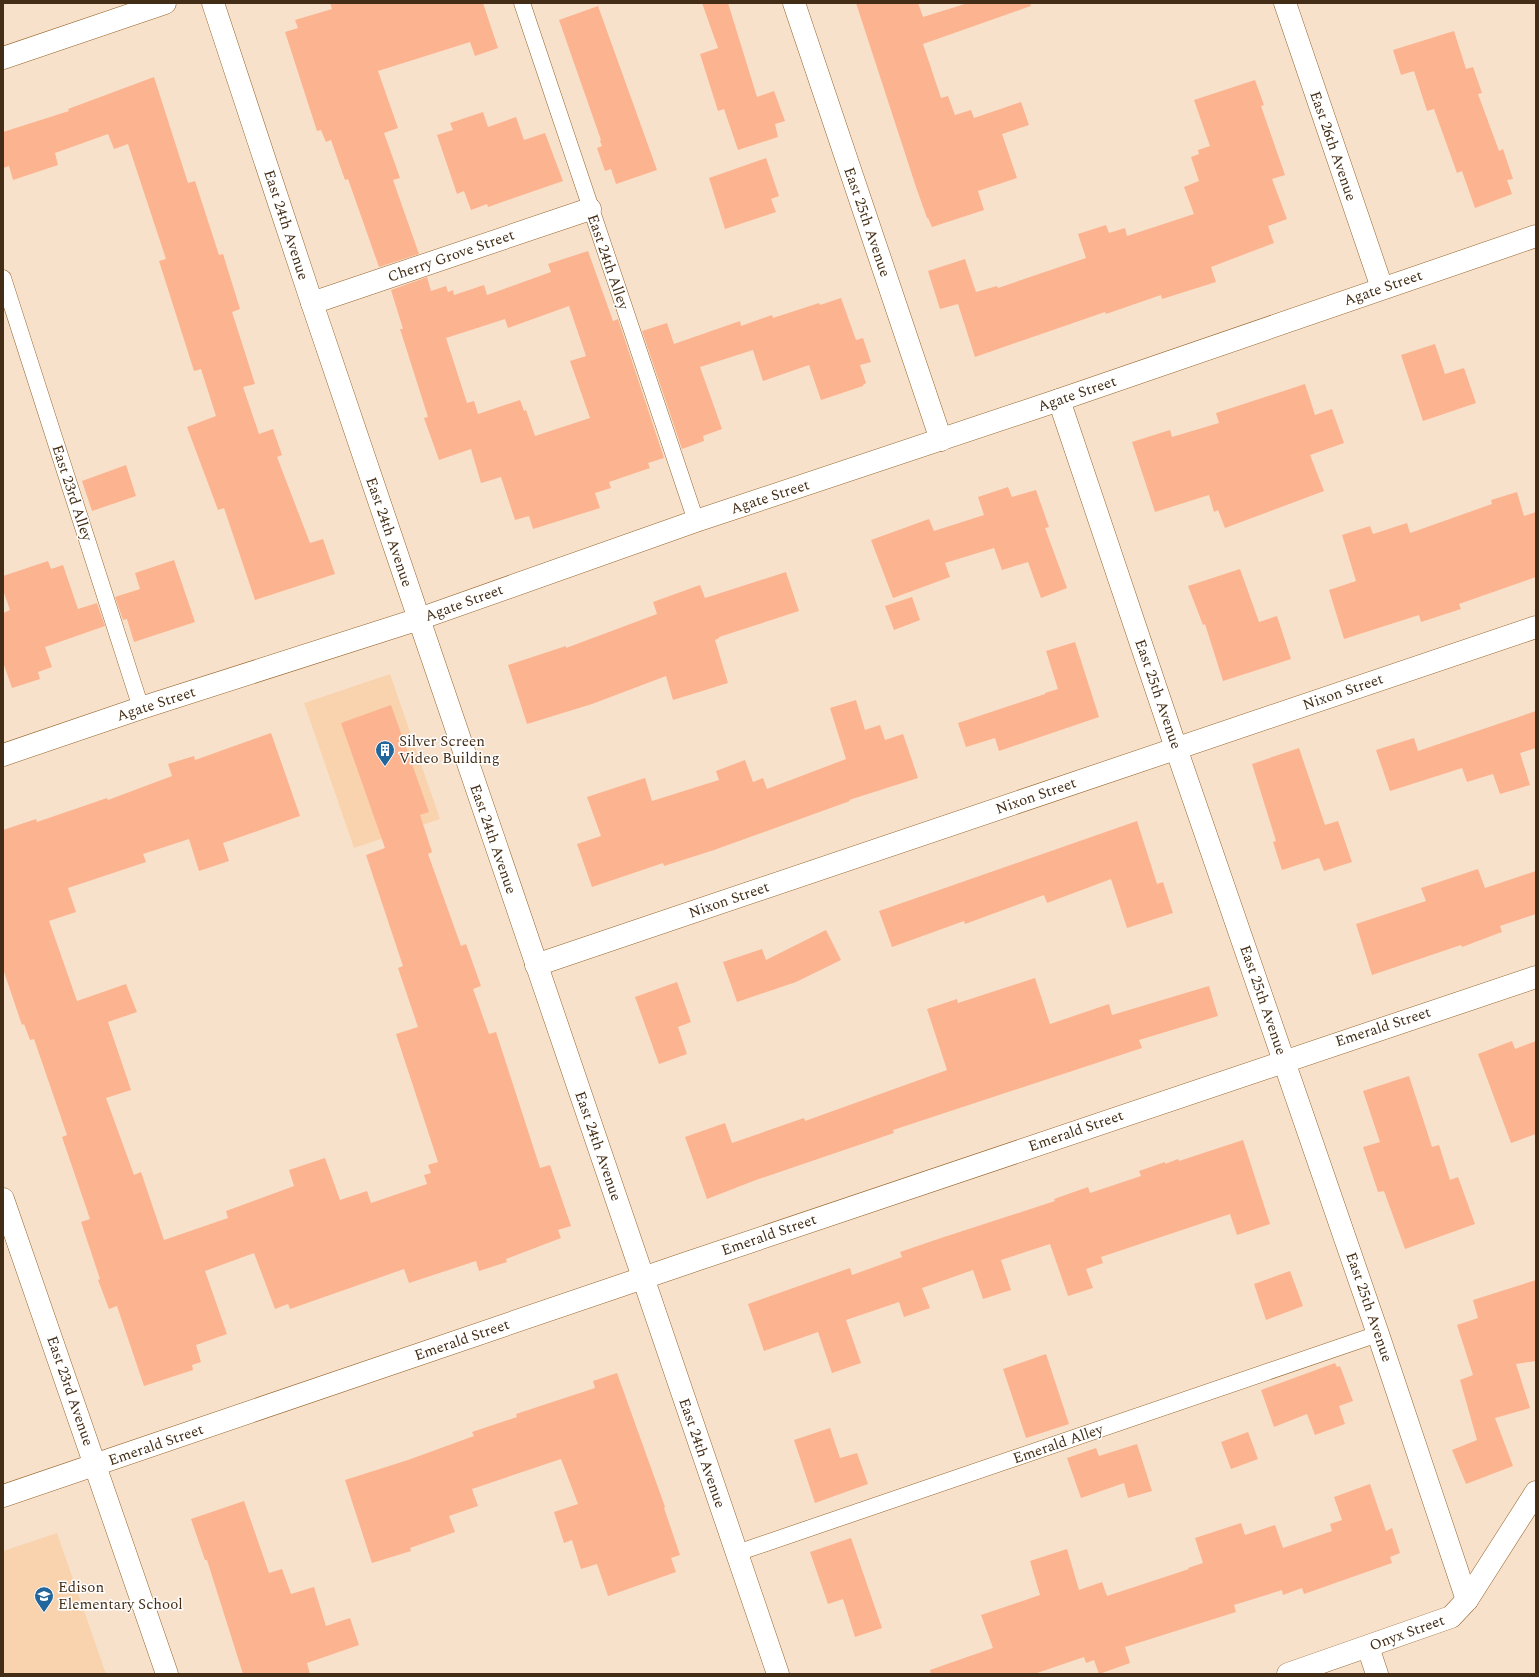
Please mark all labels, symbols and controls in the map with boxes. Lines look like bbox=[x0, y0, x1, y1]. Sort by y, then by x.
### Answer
street label: East 26th Avenue bbox=[1303, 88, 1363, 204]
street label: East 25th Avenue bbox=[837, 164, 897, 280]
street label: East 24th Avenue bbox=[257, 167, 315, 283]
street label: East 24th Alley bbox=[581, 211, 635, 314]
street label: Cherry Grove Street bbox=[384, 223, 518, 289]
street label: Agate Street bbox=[1340, 264, 1426, 312]
street label: Agate Street bbox=[1034, 370, 1120, 418]
street label: East 23rd Alley bbox=[46, 442, 99, 545]
street label: Agate Street bbox=[727, 473, 813, 521]
street label: East 24th Avenue bbox=[359, 474, 419, 590]
street label: Agate Street bbox=[422, 578, 506, 628]
street label: East 25th Avenue bbox=[1128, 636, 1188, 752]
street label: Nixon Street bbox=[1300, 667, 1386, 717]
street label: Agate Street bbox=[113, 680, 199, 728]
place label: Silver Screen Video Building bbox=[399, 730, 500, 770]
building icon: Silver Screen Video Building bbox=[374, 739, 396, 767]
street label: Nixon Street bbox=[993, 771, 1079, 821]
street label: East 24th Avenue bbox=[463, 781, 523, 897]
street label: Nixon Street bbox=[686, 875, 772, 925]
street label: East 25th Avenue bbox=[1233, 942, 1293, 1058]
street label: Emerald Street bbox=[1332, 1001, 1434, 1053]
street label: East 24th Avenue bbox=[568, 1088, 628, 1204]
street label: Emerald Street bbox=[1025, 1104, 1127, 1158]
street label: Emerald Street bbox=[718, 1208, 820, 1262]
street label: East 25th Avenue bbox=[1339, 1249, 1399, 1365]
street label: Emerald Street bbox=[411, 1313, 513, 1367]
street label: East 23rd Avenue bbox=[40, 1333, 100, 1449]
street label: East 24th Avenue bbox=[672, 1395, 732, 1511]
street label: Emerald Street bbox=[105, 1418, 207, 1472]
street label: Emerald Alley bbox=[1010, 1418, 1107, 1470]
place label: Edison Elementary School bbox=[58, 1576, 183, 1616]
school or university icon: Edison Elementary School bbox=[33, 1585, 55, 1613]
street label: Onyx Street bbox=[1366, 1609, 1448, 1657]

